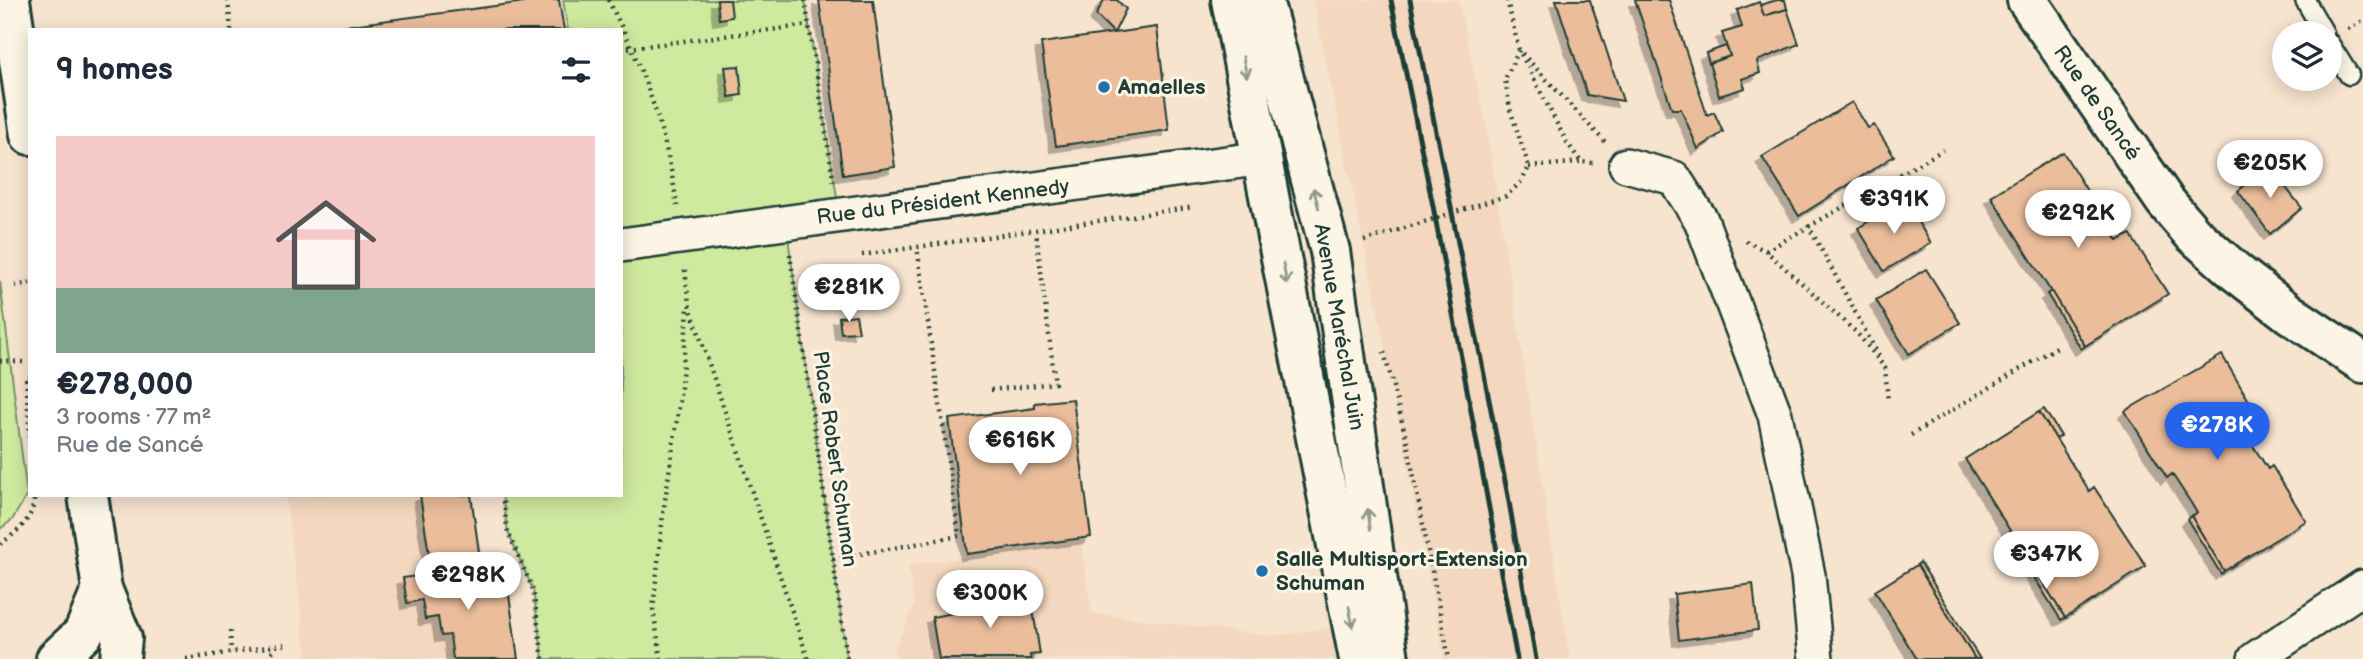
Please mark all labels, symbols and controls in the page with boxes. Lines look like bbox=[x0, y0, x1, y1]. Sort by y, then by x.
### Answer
map controls bbox=[2272, 21, 2342, 91]
button: layers bbox=[2272, 21, 2342, 91]
street label: Rue de Sancé bbox=[2048, 41, 2146, 166]
icon: filters bbox=[557, 51, 595, 89]
text: 9 homes bbox=[56, 52, 173, 88]
one-way arrow bbox=[1238, 55, 1252, 78]
place label: Amaelles bbox=[1117, 75, 1205, 100]
marker: Amaelles bbox=[1096, 79, 1112, 95]
pin: €205K bbox=[2221, 140, 2319, 200]
text: €205K bbox=[2233, 149, 2307, 177]
street label: Rue du Président Kennedy bbox=[815, 174, 1071, 230]
pin: €391K bbox=[1845, 176, 1943, 236]
icon: home bbox=[263, 182, 389, 308]
text: €391K bbox=[1859, 185, 1929, 213]
one-way arrow bbox=[1308, 187, 1321, 209]
pin: €292K bbox=[2029, 190, 2127, 250]
text: €292K bbox=[2041, 199, 2115, 227]
street label: Avenue Maréchal Juin bbox=[1309, 222, 1369, 432]
one-way arrow bbox=[1279, 262, 1293, 285]
pin: €281K bbox=[800, 264, 898, 324]
text: €281K bbox=[814, 273, 884, 301]
street label: Place Robert Schuman bbox=[807, 349, 863, 569]
text: €278,000 bbox=[56, 367, 193, 403]
pin: €278K bbox=[2168, 402, 2266, 462]
text: 3 rooms · 77 m² bbox=[56, 403, 212, 431]
text: €278K bbox=[2181, 411, 2253, 439]
pin: €616K bbox=[971, 418, 1069, 477]
text: €616K bbox=[985, 426, 1055, 454]
text: Rue de Sancé bbox=[56, 431, 204, 459]
one-way arrow bbox=[1363, 508, 1376, 531]
pin: €347K bbox=[1997, 532, 2095, 591]
text: €347K bbox=[2010, 540, 2082, 568]
place label: Salle Multisport-Extension Schuman bbox=[1276, 547, 1528, 596]
pin: €298K bbox=[419, 552, 517, 612]
text: €298K bbox=[431, 561, 505, 589]
marker: Salle Multisport-Extension Schuman bbox=[1254, 563, 1270, 579]
pin: €300K bbox=[941, 570, 1039, 630]
text: €300K bbox=[952, 579, 1028, 607]
one-way arrow bbox=[1345, 606, 1358, 628]

